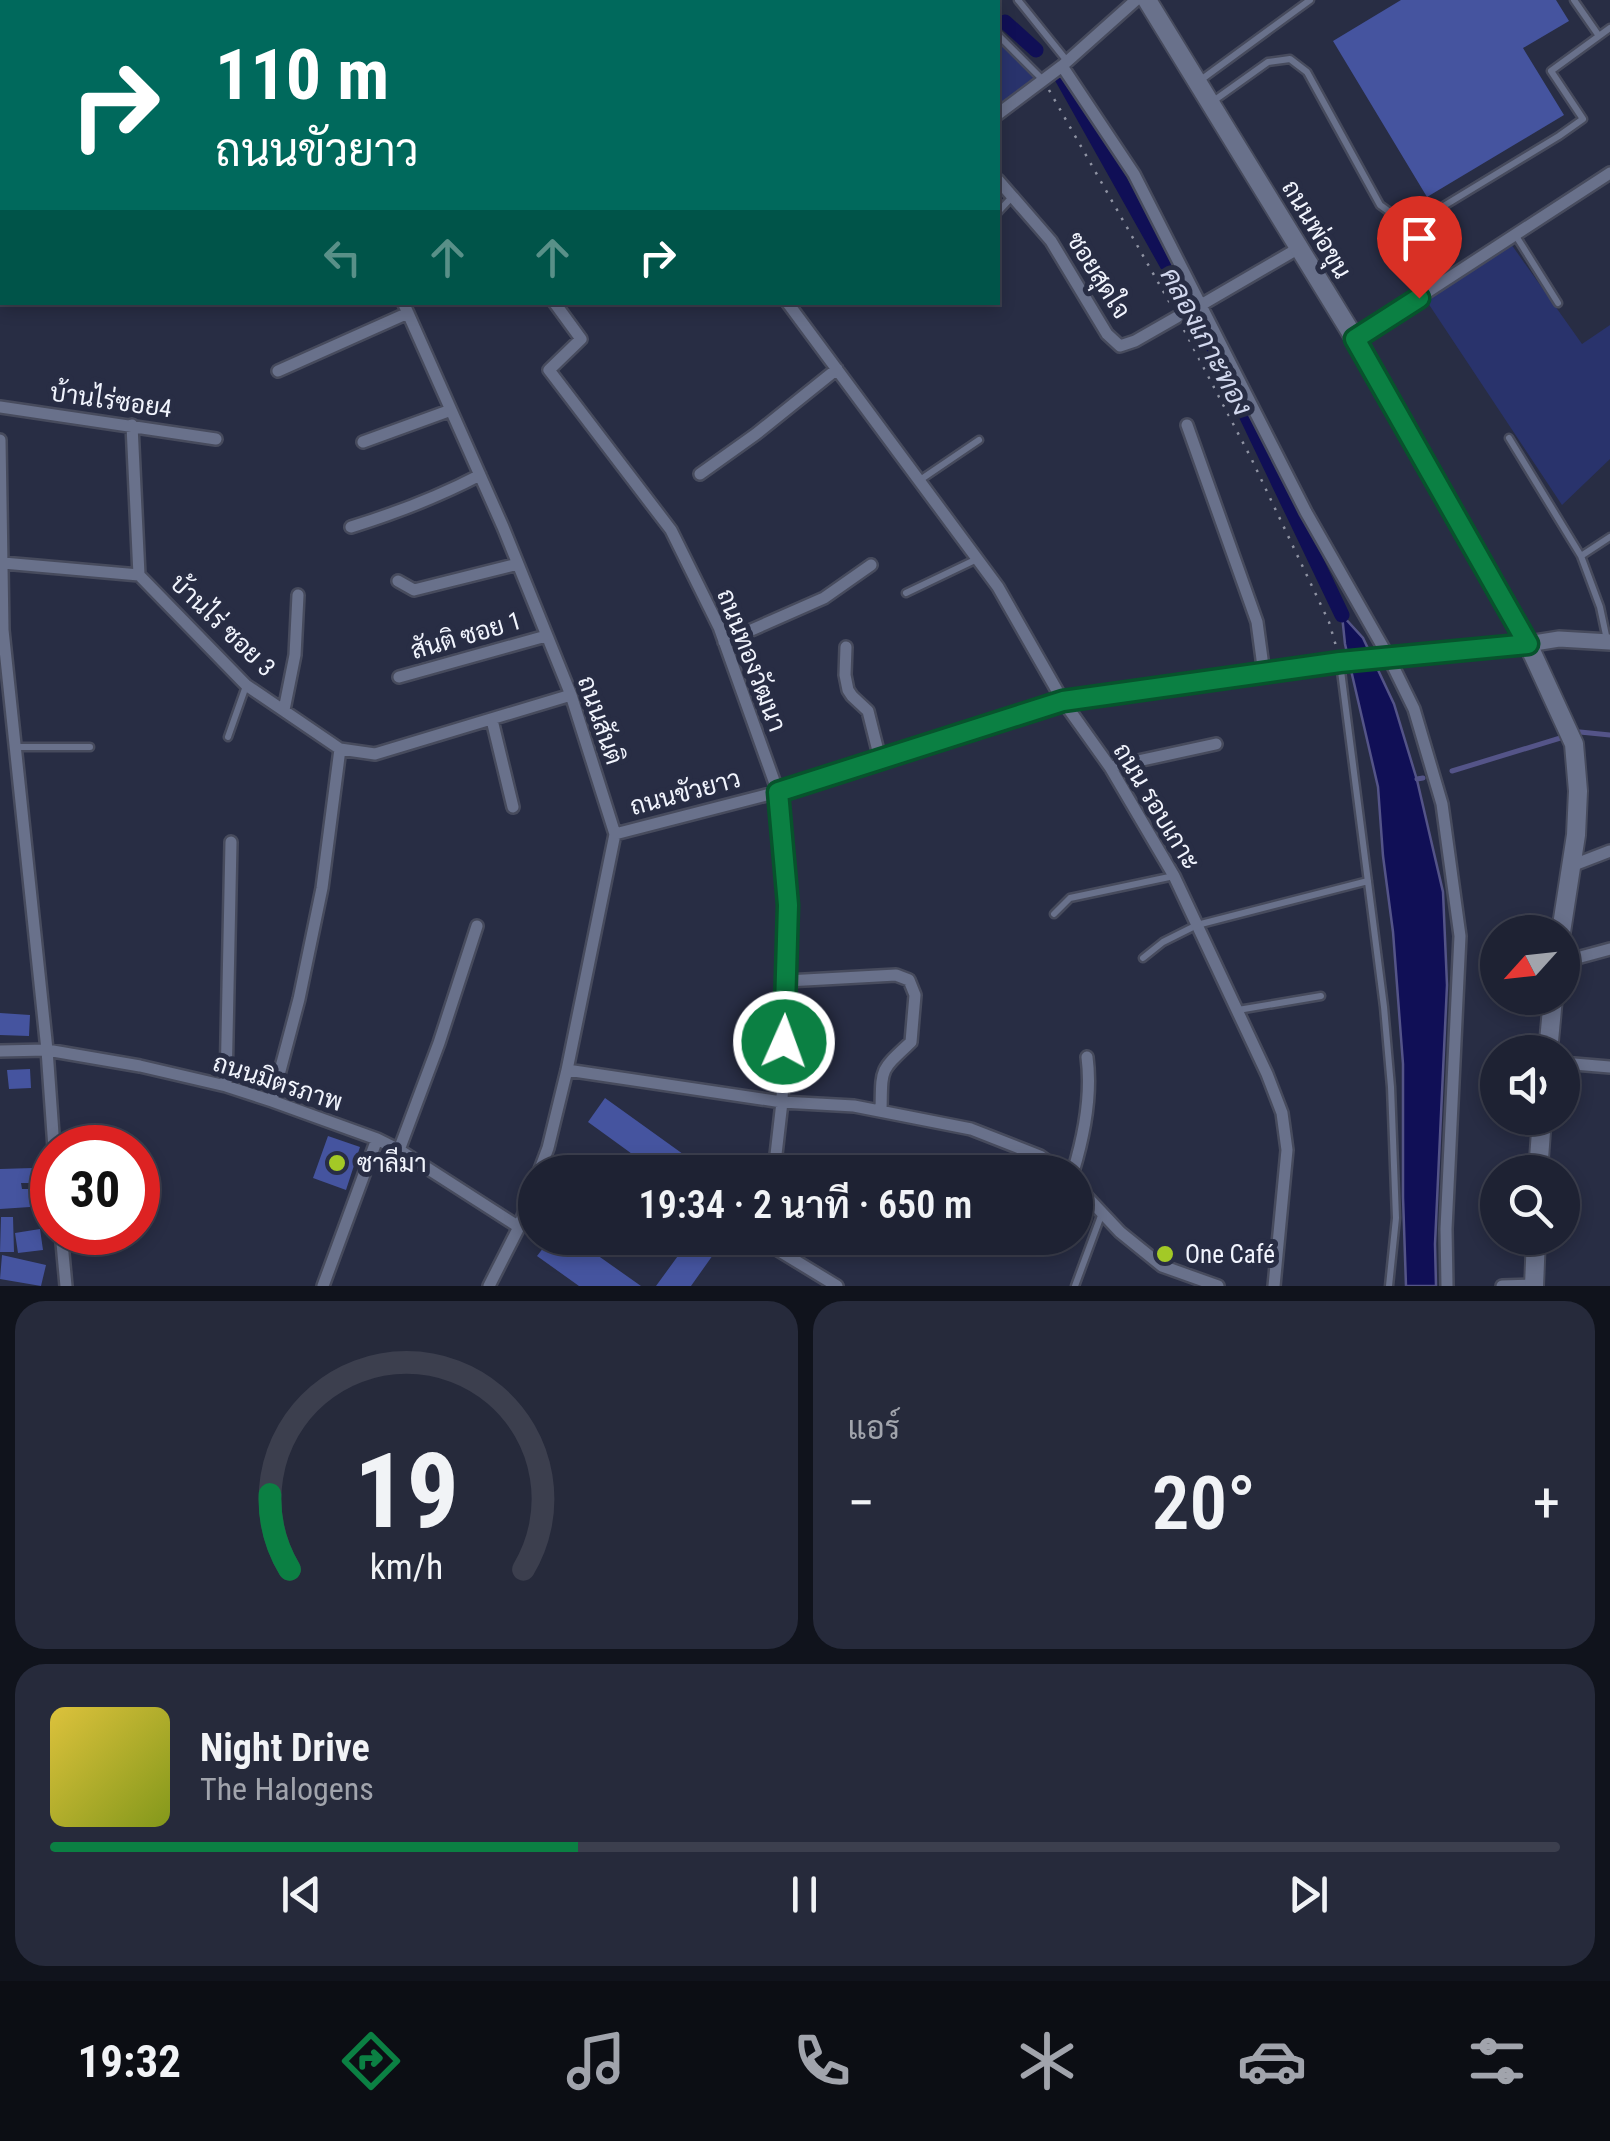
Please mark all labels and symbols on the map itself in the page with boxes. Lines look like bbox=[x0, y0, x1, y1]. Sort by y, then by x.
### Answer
street label: ถนนพ่อขุน bbox=[1273, 174, 1358, 285]
pin bbox=[1377, 196, 1462, 299]
street label: ซอยสุดใจ bbox=[1058, 225, 1138, 326]
water label: คลองเกาะทอง bbox=[1154, 261, 1259, 421]
street label: บ้านไร่ซอย4 bbox=[48, 376, 174, 423]
street label: บ้านไร่ ซอย 3 bbox=[164, 567, 282, 682]
street label: ถนนทองวัฒนา bbox=[711, 584, 794, 736]
street label: สันติ ซอย 1 bbox=[407, 604, 525, 665]
street label: ถนนสันติ bbox=[572, 671, 631, 768]
street label: ถนน รอบเกาะ bbox=[1107, 738, 1206, 875]
street label: ถนนขัวยาว bbox=[626, 762, 744, 821]
north arrow bbox=[1480, 915, 1580, 1015]
position arrow bbox=[732, 990, 836, 1094]
street label: ถนนมิตรภาพ bbox=[209, 1047, 347, 1117]
speed limit sign: 30 bbox=[30, 1125, 160, 1255]
place label: ซาลีมา bbox=[357, 1147, 427, 1178]
marker: ซาลีมา bbox=[326, 1152, 348, 1174]
place label: One Café bbox=[1185, 1240, 1275, 1269]
marker: One Café bbox=[1154, 1243, 1176, 1265]

